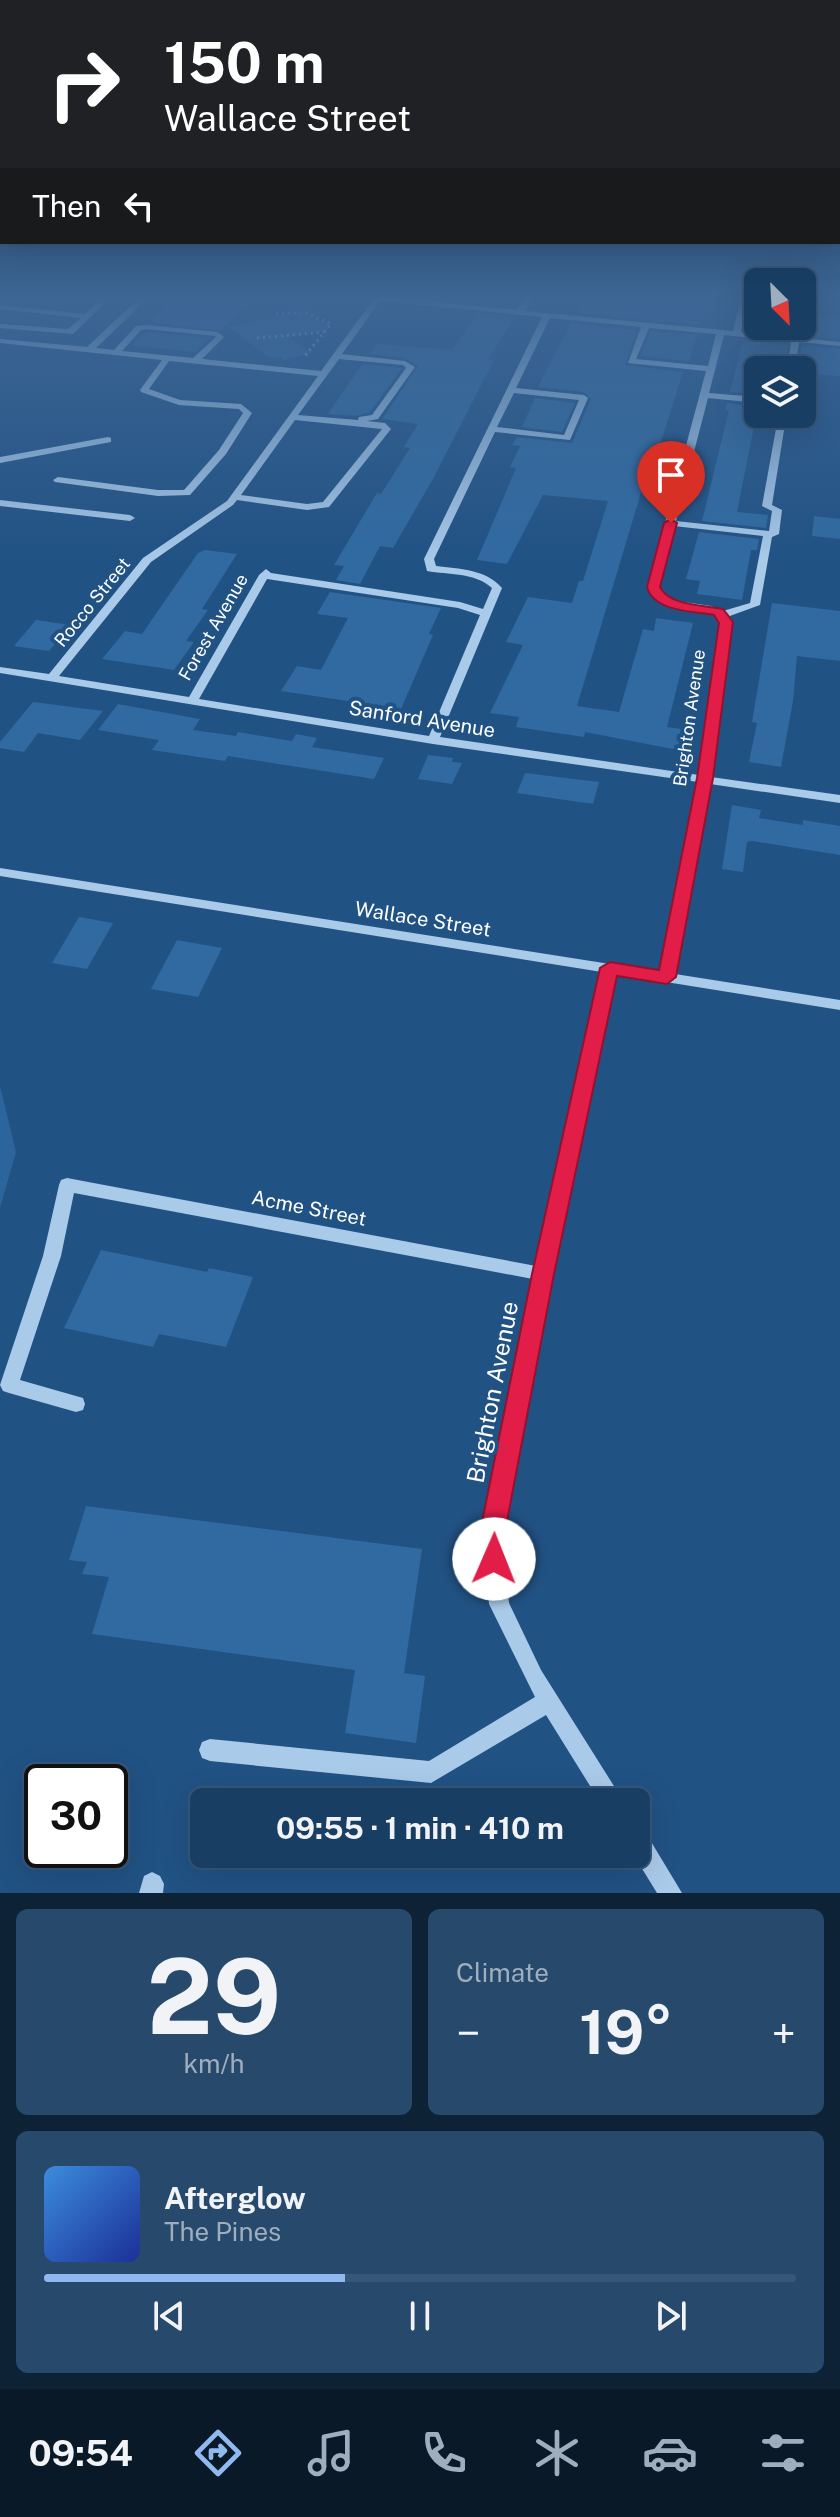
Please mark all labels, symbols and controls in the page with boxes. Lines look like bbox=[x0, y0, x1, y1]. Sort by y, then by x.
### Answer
text: 150 m bbox=[164, 30, 325, 96]
icon: right bbox=[32, 32, 136, 136]
text: Wallace Street bbox=[164, 97, 411, 139]
icon: left bbox=[117, 184, 161, 228]
text: Then bbox=[32, 188, 101, 224]
north arrow bbox=[744, 268, 816, 340]
map controls bbox=[744, 268, 816, 428]
button: layers bbox=[744, 356, 816, 428]
pin bbox=[637, 441, 705, 523]
icon: arrive bbox=[649, 453, 693, 497]
street label: Rocco Street bbox=[50, 553, 134, 651]
street label: Forest Avenue bbox=[174, 570, 252, 684]
street label: Brighton Avenue bbox=[669, 648, 709, 788]
street label: Sanford Avenue bbox=[347, 696, 497, 742]
street label: Wallace Street bbox=[353, 896, 493, 942]
street label: Acme Street bbox=[250, 1185, 368, 1231]
street label: Brighton Avenue bbox=[461, 1299, 523, 1485]
position arrow bbox=[452, 1517, 536, 1601]
speed limit sign: 30 bbox=[24, 1764, 128, 1868]
text: 09:55 · 1 min · 410 m bbox=[276, 1810, 564, 1846]
text: 29 bbox=[147, 1935, 281, 2057]
text: Climate bbox=[456, 1957, 549, 1988]
text: 19° bbox=[579, 1997, 673, 2068]
text: − bbox=[456, 2007, 480, 2059]
text: + bbox=[772, 2007, 796, 2059]
text: km/h bbox=[183, 2048, 245, 2079]
text: Afterglow bbox=[164, 2180, 306, 2216]
text: The Pines bbox=[164, 2216, 281, 2247]
icon: previous bbox=[147, 2294, 191, 2338]
icon: pause bbox=[398, 2294, 442, 2338]
icon: next bbox=[649, 2294, 693, 2338]
icon: directions bbox=[190, 2425, 246, 2481]
icon: music bbox=[303, 2425, 359, 2481]
icon: phone bbox=[416, 2425, 472, 2481]
icon: climate bbox=[529, 2425, 585, 2481]
icon: car bbox=[642, 2425, 698, 2481]
icon: filters bbox=[755, 2425, 811, 2481]
text: 09:54 bbox=[29, 2432, 133, 2474]

